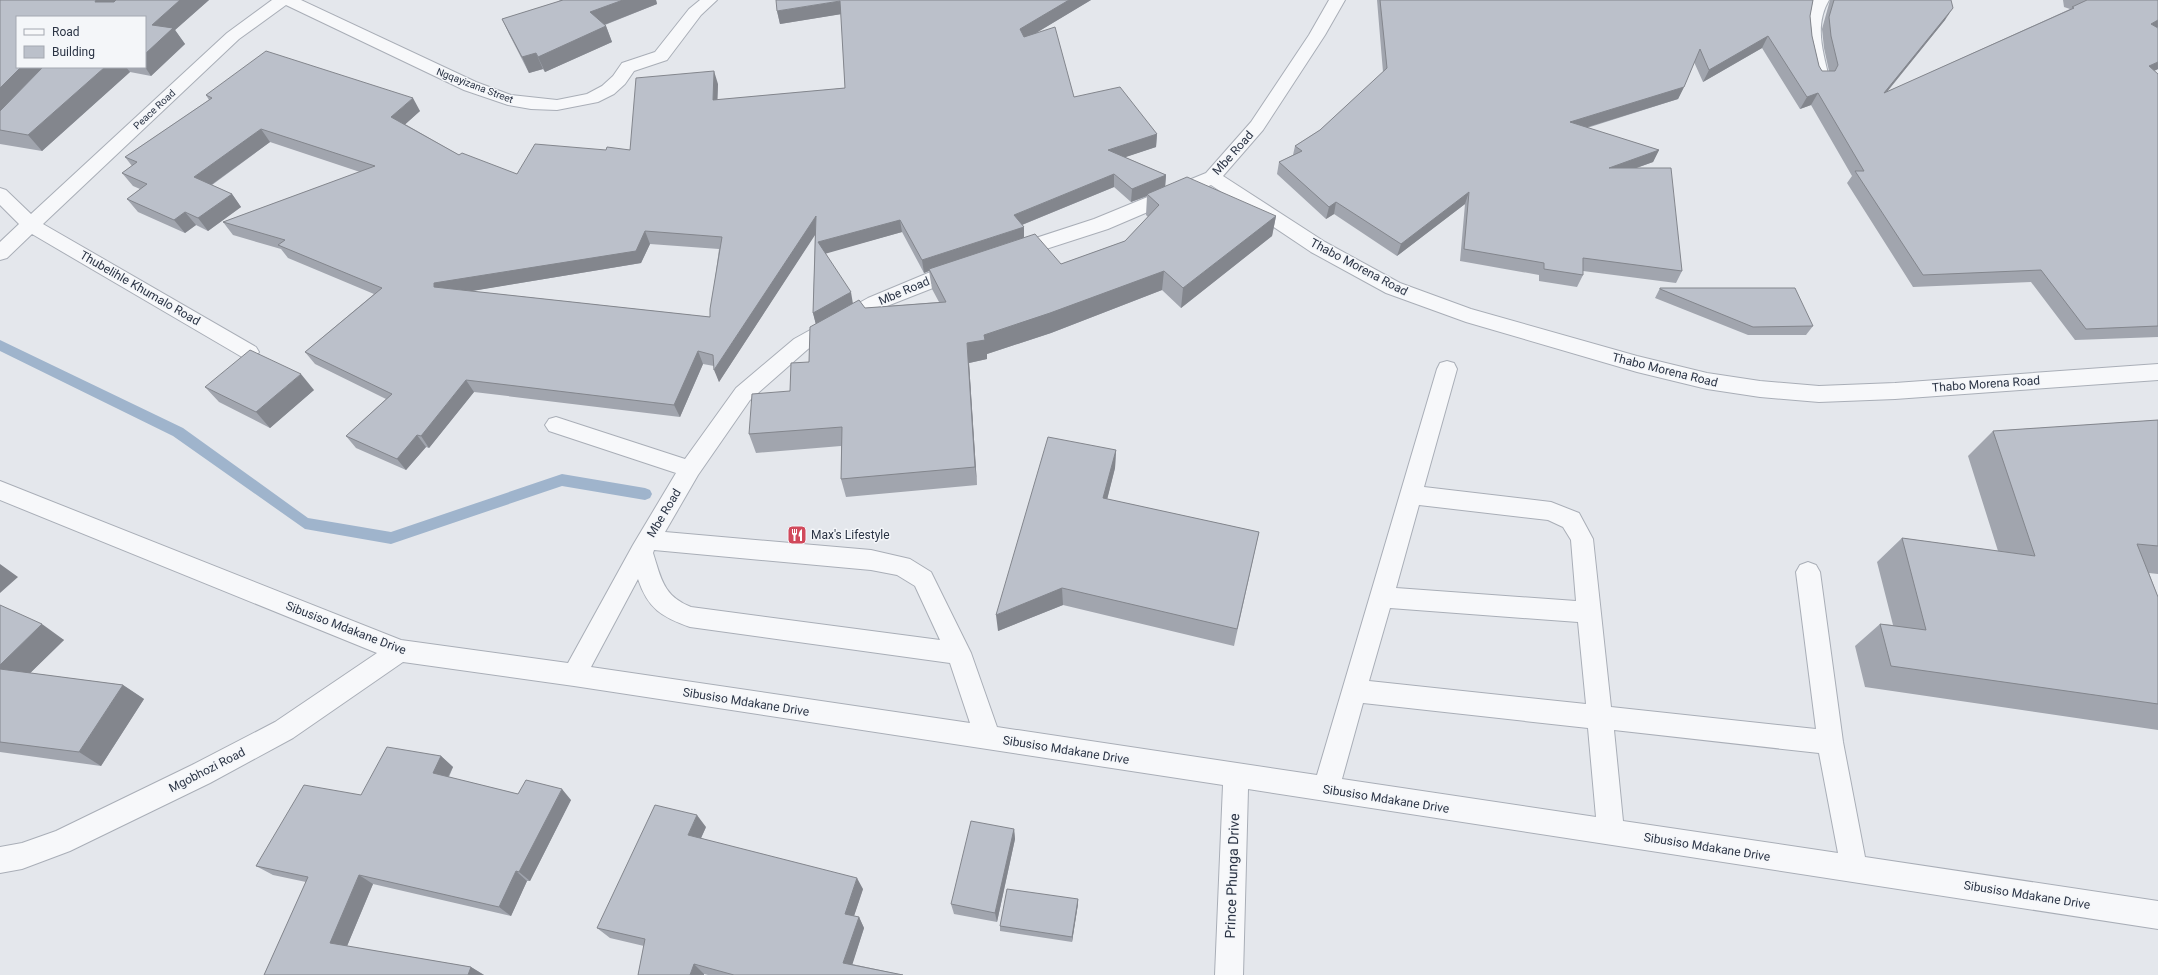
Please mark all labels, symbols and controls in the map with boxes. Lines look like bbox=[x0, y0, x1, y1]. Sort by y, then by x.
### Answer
legend bbox=[16, 16, 146, 68]
text: Road bbox=[52, 25, 80, 39]
text: Building bbox=[52, 45, 95, 59]
street label: Ngqayizana Street bbox=[435, 66, 515, 105]
street label: Peace Road bbox=[131, 87, 177, 131]
street label: Mbe Road bbox=[1210, 128, 1256, 178]
street label: Thabo Morena Road bbox=[1308, 235, 1410, 299]
street label: Thubelihle Khumalo Road bbox=[77, 248, 203, 328]
street label: Mbe Road bbox=[876, 274, 932, 308]
street label: Thabo Morena Road bbox=[1611, 350, 1719, 390]
street label: Thabo Morena Road bbox=[1932, 373, 2040, 395]
street label: Mbe Road bbox=[644, 486, 684, 540]
restaurant icon: Max's Lifestyle bbox=[786, 524, 808, 546]
place label: Max's Lifestyle bbox=[811, 528, 890, 542]
street label: Sibusiso Mdakane Drive bbox=[284, 599, 408, 657]
street label: Sibusiso Mdakane Drive bbox=[682, 685, 810, 719]
street label: Sibusiso Mdakane Drive bbox=[1002, 733, 1130, 767]
street label: Mgobhozi Road bbox=[167, 745, 247, 795]
street label: Sibusiso Mdakane Drive bbox=[1322, 782, 1450, 816]
street label: Prince Phunga Drive bbox=[1222, 813, 1242, 939]
street label: Sibusiso Mdakane Drive bbox=[1643, 830, 1771, 864]
street label: Sibusiso Mdakane Drive bbox=[1963, 878, 2091, 912]

